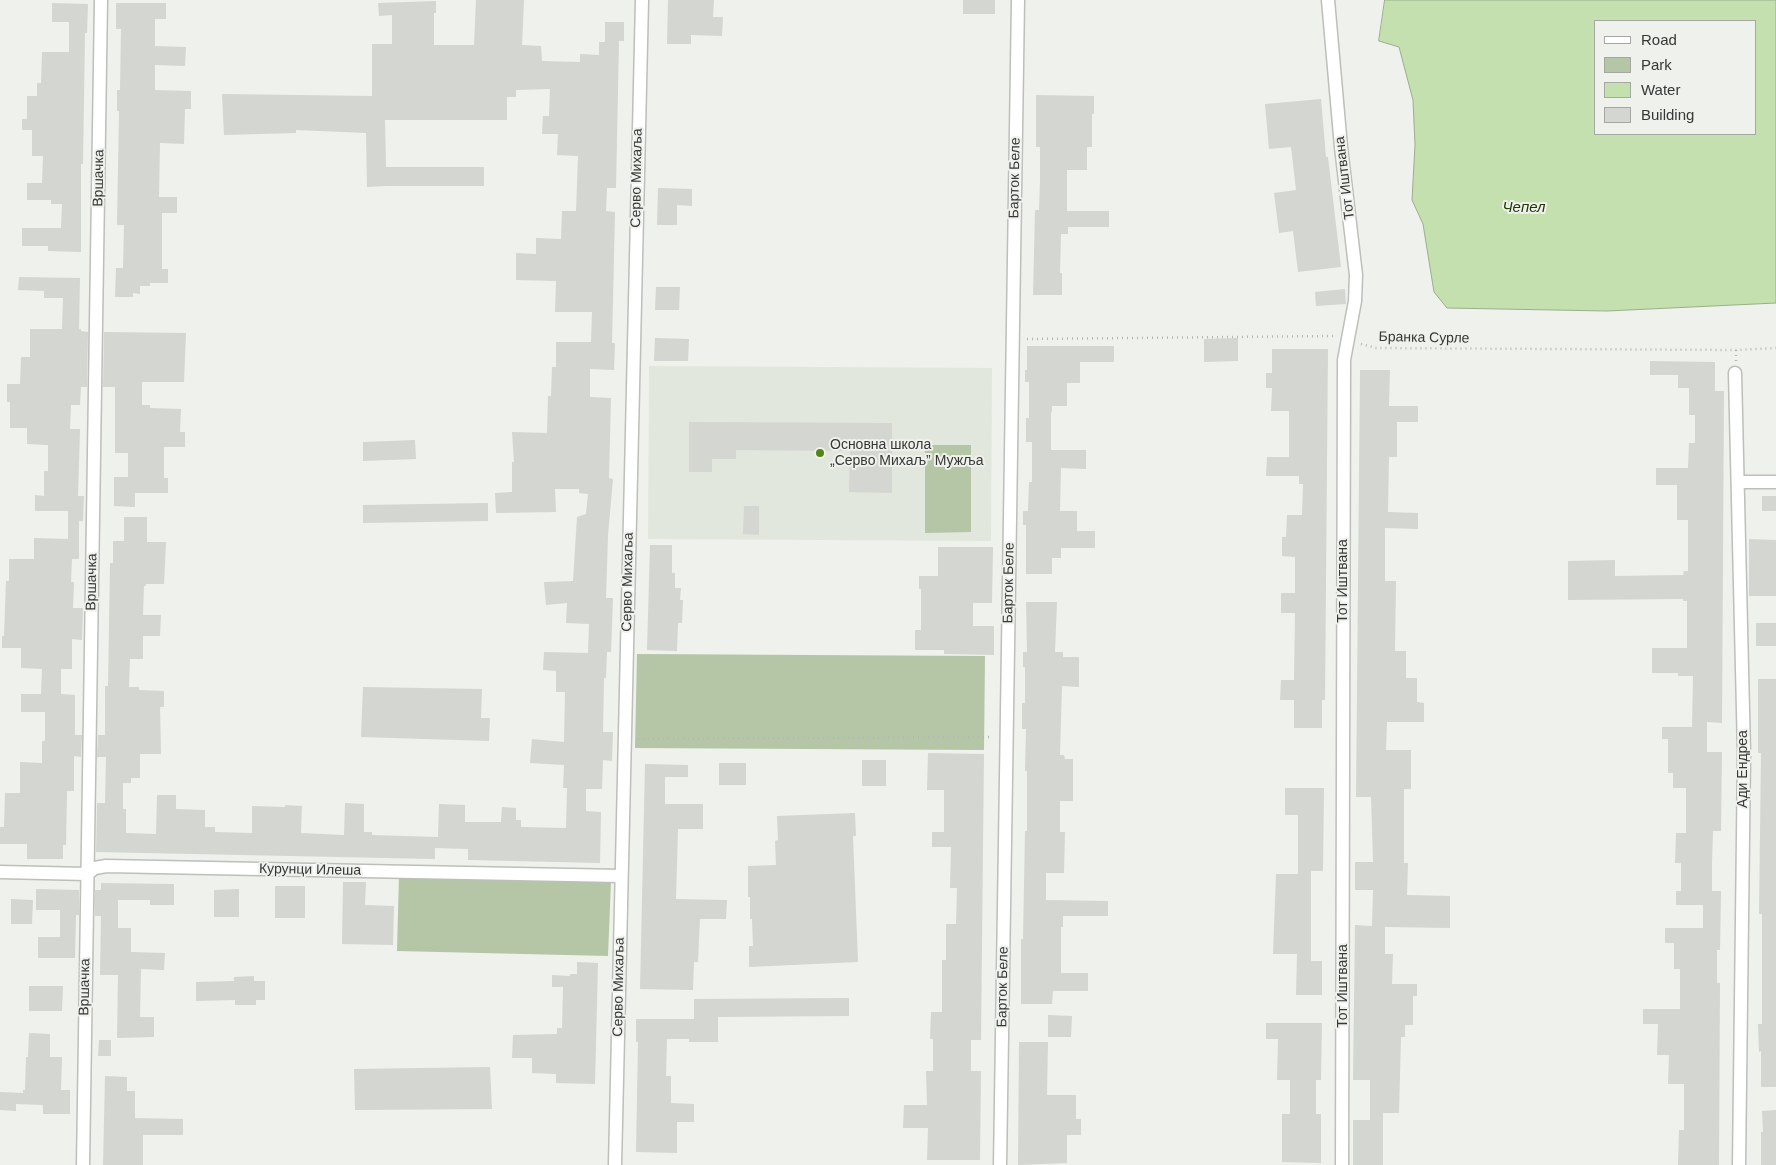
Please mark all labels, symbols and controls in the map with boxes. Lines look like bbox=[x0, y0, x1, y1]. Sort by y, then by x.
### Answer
legend bbox=[1594, 20, 1756, 135]
text: Road bbox=[1641, 31, 1677, 48]
text: Park bbox=[1641, 56, 1672, 73]
text: Water bbox=[1641, 81, 1680, 98]
text: Building bbox=[1641, 106, 1694, 123]
street label: Серво Михаља bbox=[628, 128, 646, 228]
street label: Тот Иштвана bbox=[1332, 136, 1358, 220]
street label: Барток Беле bbox=[1006, 137, 1024, 219]
street label: Вршачка bbox=[90, 149, 108, 207]
water label: Чепел bbox=[1502, 199, 1546, 217]
street label: Бранка Сурле bbox=[1378, 329, 1470, 347]
place label: Основна школа „Серво Михаљ” Мужља bbox=[830, 437, 983, 470]
marker: Основна школа „Серво Михаљ” Мужља bbox=[814, 447, 826, 459]
street label: Серво Михаља bbox=[619, 532, 637, 632]
street label: Тот Иштвана bbox=[1335, 539, 1351, 623]
street label: Барток Беле bbox=[1000, 542, 1018, 624]
street label: Вршачка bbox=[83, 553, 101, 611]
street label: Ади Ендреа bbox=[1735, 730, 1751, 808]
street label: Курунци Илеша bbox=[259, 861, 361, 879]
street label: Серво Михаља bbox=[610, 937, 628, 1037]
street label: Тот Иштвана bbox=[1335, 944, 1351, 1028]
street label: Барток Беле bbox=[994, 946, 1012, 1028]
street label: Вршачка bbox=[76, 958, 94, 1016]

